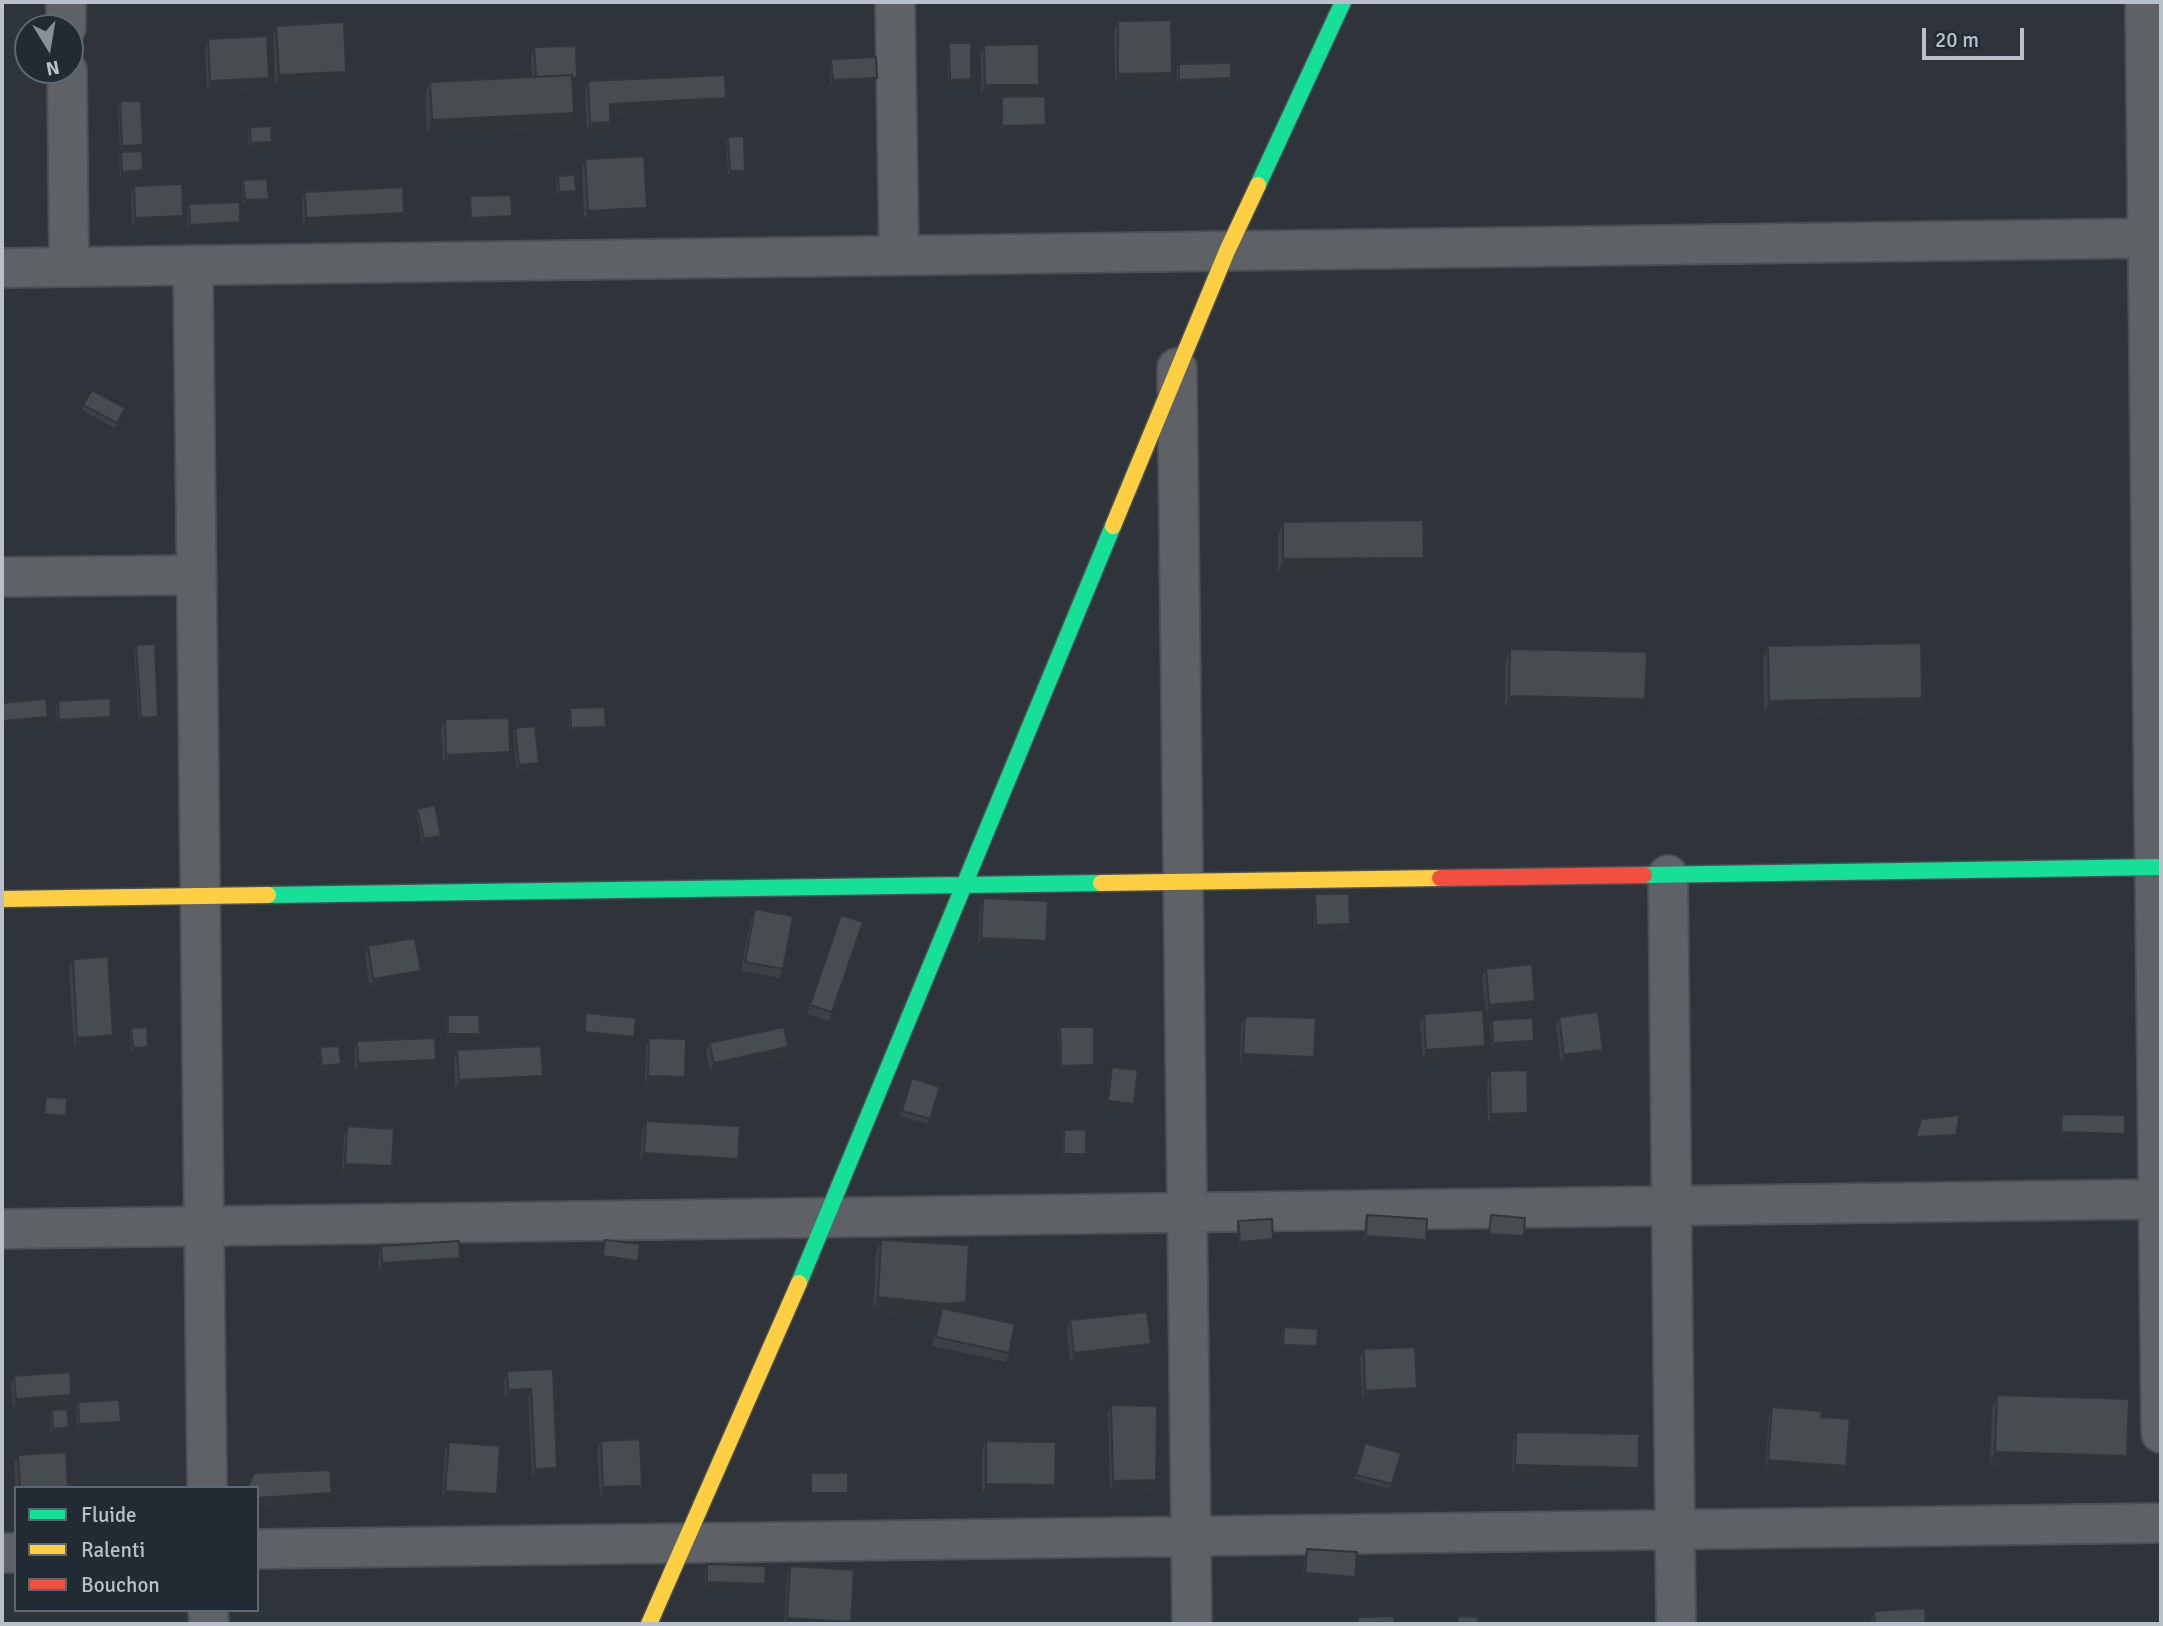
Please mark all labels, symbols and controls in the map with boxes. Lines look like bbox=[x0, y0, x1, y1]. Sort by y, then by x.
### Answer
north arrow bbox=[14, 14, 84, 84]
scale bar bbox=[1925, 14, 2026, 58]
text: 20 m bbox=[1935, 27, 1979, 53]
text: N bbox=[44, 55, 61, 81]
legend bbox=[14, 1486, 259, 1612]
text: Fluide bbox=[81, 1502, 137, 1528]
text: Ralenti bbox=[81, 1537, 145, 1563]
text: Bouchon bbox=[81, 1572, 160, 1598]

